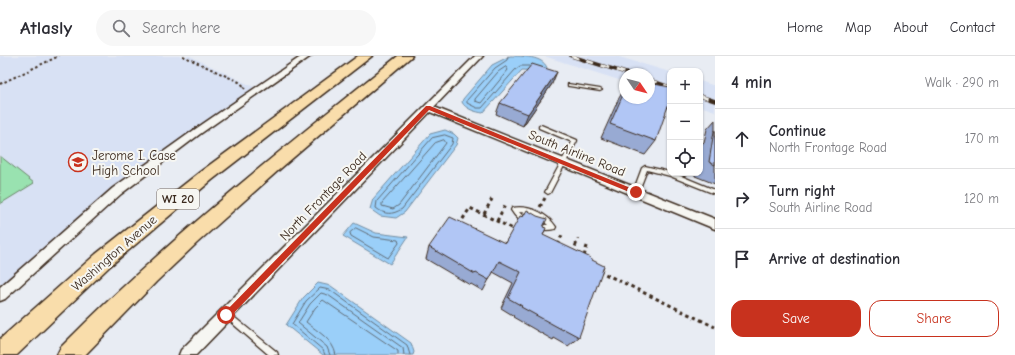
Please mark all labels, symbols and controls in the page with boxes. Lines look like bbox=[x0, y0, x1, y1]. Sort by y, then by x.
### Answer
search box bbox=[96, 10, 376, 46]
text: Atlasly bbox=[20, 17, 72, 39]
icon: search bbox=[110, 17, 132, 39]
text: Search here bbox=[142, 19, 220, 37]
text: Home bbox=[787, 19, 823, 36]
text: Map bbox=[845, 19, 871, 36]
text: About bbox=[893, 19, 928, 36]
text: Contact bbox=[950, 19, 995, 36]
north arrow bbox=[619, 68, 655, 104]
map controls bbox=[667, 68, 703, 176]
button: + bbox=[667, 68, 703, 104]
text: 4 min bbox=[731, 73, 772, 92]
text: Walk · 290 m bbox=[925, 75, 999, 90]
button: − bbox=[667, 104, 703, 140]
text: Continue bbox=[769, 122, 826, 140]
street label: South Airline Road bbox=[526, 127, 628, 179]
icon: ahead bbox=[731, 128, 753, 150]
text: 170 m bbox=[965, 131, 999, 146]
button: locate bbox=[667, 140, 703, 176]
text: North Frontage Road bbox=[769, 140, 887, 155]
place label: Jerome I. Case High School bbox=[92, 148, 176, 178]
street label: North Frontage Road bbox=[277, 148, 369, 244]
school or university icon: Jerome I. Case High School bbox=[67, 151, 89, 173]
text: Turn right bbox=[769, 182, 835, 200]
route end bbox=[627, 183, 645, 201]
icon: right bbox=[731, 188, 753, 210]
road number: WI 20 bbox=[157, 189, 199, 209]
text: 120 m bbox=[964, 191, 999, 206]
text: South Airline Road bbox=[769, 200, 872, 215]
street label: Washington Avenue bbox=[68, 212, 160, 294]
icon: arrive bbox=[731, 248, 753, 270]
text: Arrive at destination bbox=[769, 250, 900, 268]
button: Save bbox=[731, 300, 861, 337]
button: Share bbox=[869, 300, 999, 337]
route start bbox=[217, 306, 235, 324]

